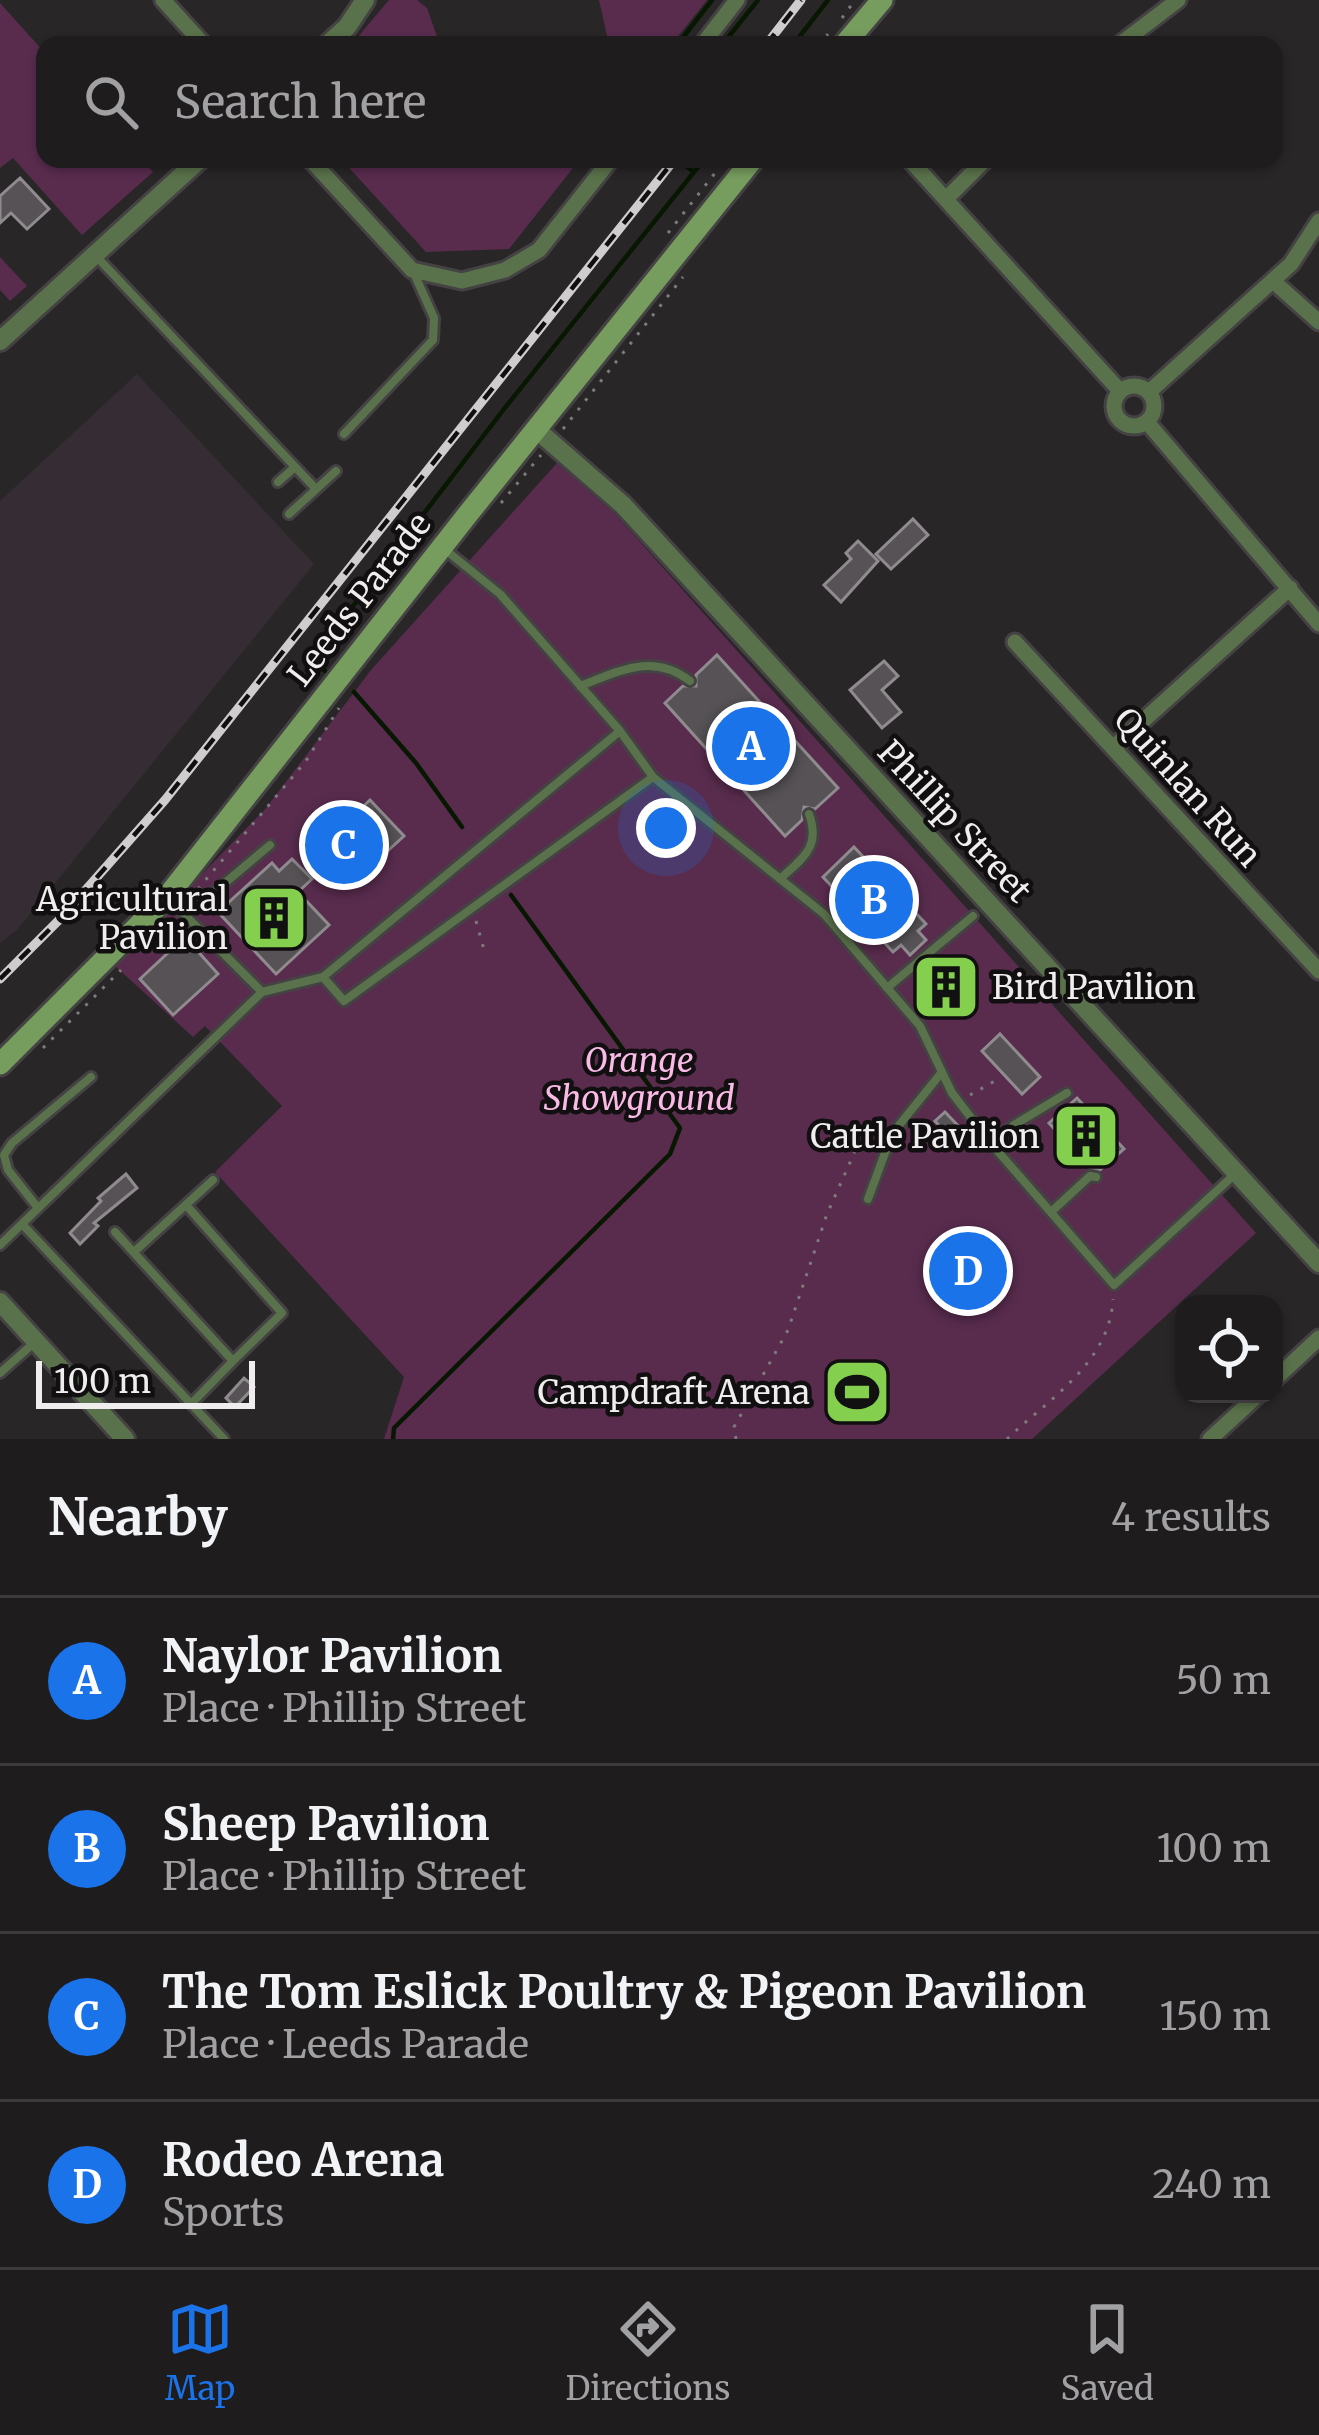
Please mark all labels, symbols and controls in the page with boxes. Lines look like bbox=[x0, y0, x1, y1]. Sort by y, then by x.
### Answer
search box bbox=[36, 36, 1283, 168]
icon: search bbox=[78, 69, 144, 135]
text: Search here bbox=[174, 74, 426, 130]
street label: Leeds Parade bbox=[279, 504, 440, 694]
street label: Quinlan Run bbox=[1105, 699, 1270, 875]
pin: A bbox=[712, 701, 790, 791]
street label: Phillip Street bbox=[869, 732, 1040, 911]
your location bbox=[636, 798, 696, 858]
pin: C bbox=[305, 800, 383, 890]
pin: B bbox=[835, 855, 913, 945]
place label: Agricultural Pavilion bbox=[35, 879, 228, 958]
building icon: Agricultural Pavilion bbox=[239, 883, 309, 953]
building icon: Bird Pavilion bbox=[911, 952, 981, 1022]
place label: Bird Pavilion bbox=[992, 967, 1196, 1008]
park label: Orange Showground bbox=[544, 1040, 734, 1119]
building icon: Cattle Pavilion bbox=[1051, 1101, 1121, 1171]
place label: Cattle Pavilion bbox=[810, 1116, 1040, 1157]
pin: D bbox=[929, 1226, 1007, 1316]
map controls bbox=[1175, 1295, 1283, 1403]
button: locate bbox=[1175, 1295, 1283, 1403]
scale bar bbox=[36, 1355, 255, 1408]
sports icon: Campdraft Arena bbox=[822, 1357, 892, 1427]
text: 100 m bbox=[54, 1361, 151, 1402]
place label: Campdraft Arena bbox=[537, 1372, 810, 1413]
text: Nearby bbox=[48, 1485, 228, 1549]
text: 4 results bbox=[1111, 1493, 1271, 1542]
text: Naylor Pavilion bbox=[162, 1628, 502, 1684]
text: A bbox=[73, 1656, 101, 1705]
text: 50 m bbox=[1176, 1656, 1271, 1705]
text: Place · Phillip Street bbox=[162, 1684, 526, 1733]
text: Sheep Pavilion bbox=[162, 1796, 490, 1852]
text: B bbox=[73, 1824, 101, 1873]
text: 100 m bbox=[1156, 1824, 1271, 1873]
text: Place · Phillip Street bbox=[162, 1852, 526, 1901]
text: The Tom Eslick Poultry & Pigeon Pavilion bbox=[162, 1964, 1086, 2020]
text: C bbox=[74, 1992, 100, 2041]
text: 150 m bbox=[1159, 1992, 1271, 2041]
text: Place · Leeds Parade bbox=[162, 2020, 529, 2069]
text: Rodeo Arena bbox=[162, 2132, 444, 2188]
text: D bbox=[72, 2160, 102, 2209]
text: 240 m bbox=[1152, 2160, 1271, 2209]
text: Sports bbox=[162, 2188, 284, 2237]
tab: Map bbox=[165, 2296, 235, 2409]
tab: Directions bbox=[565, 2296, 730, 2409]
tab: Saved bbox=[1060, 2296, 1154, 2409]

